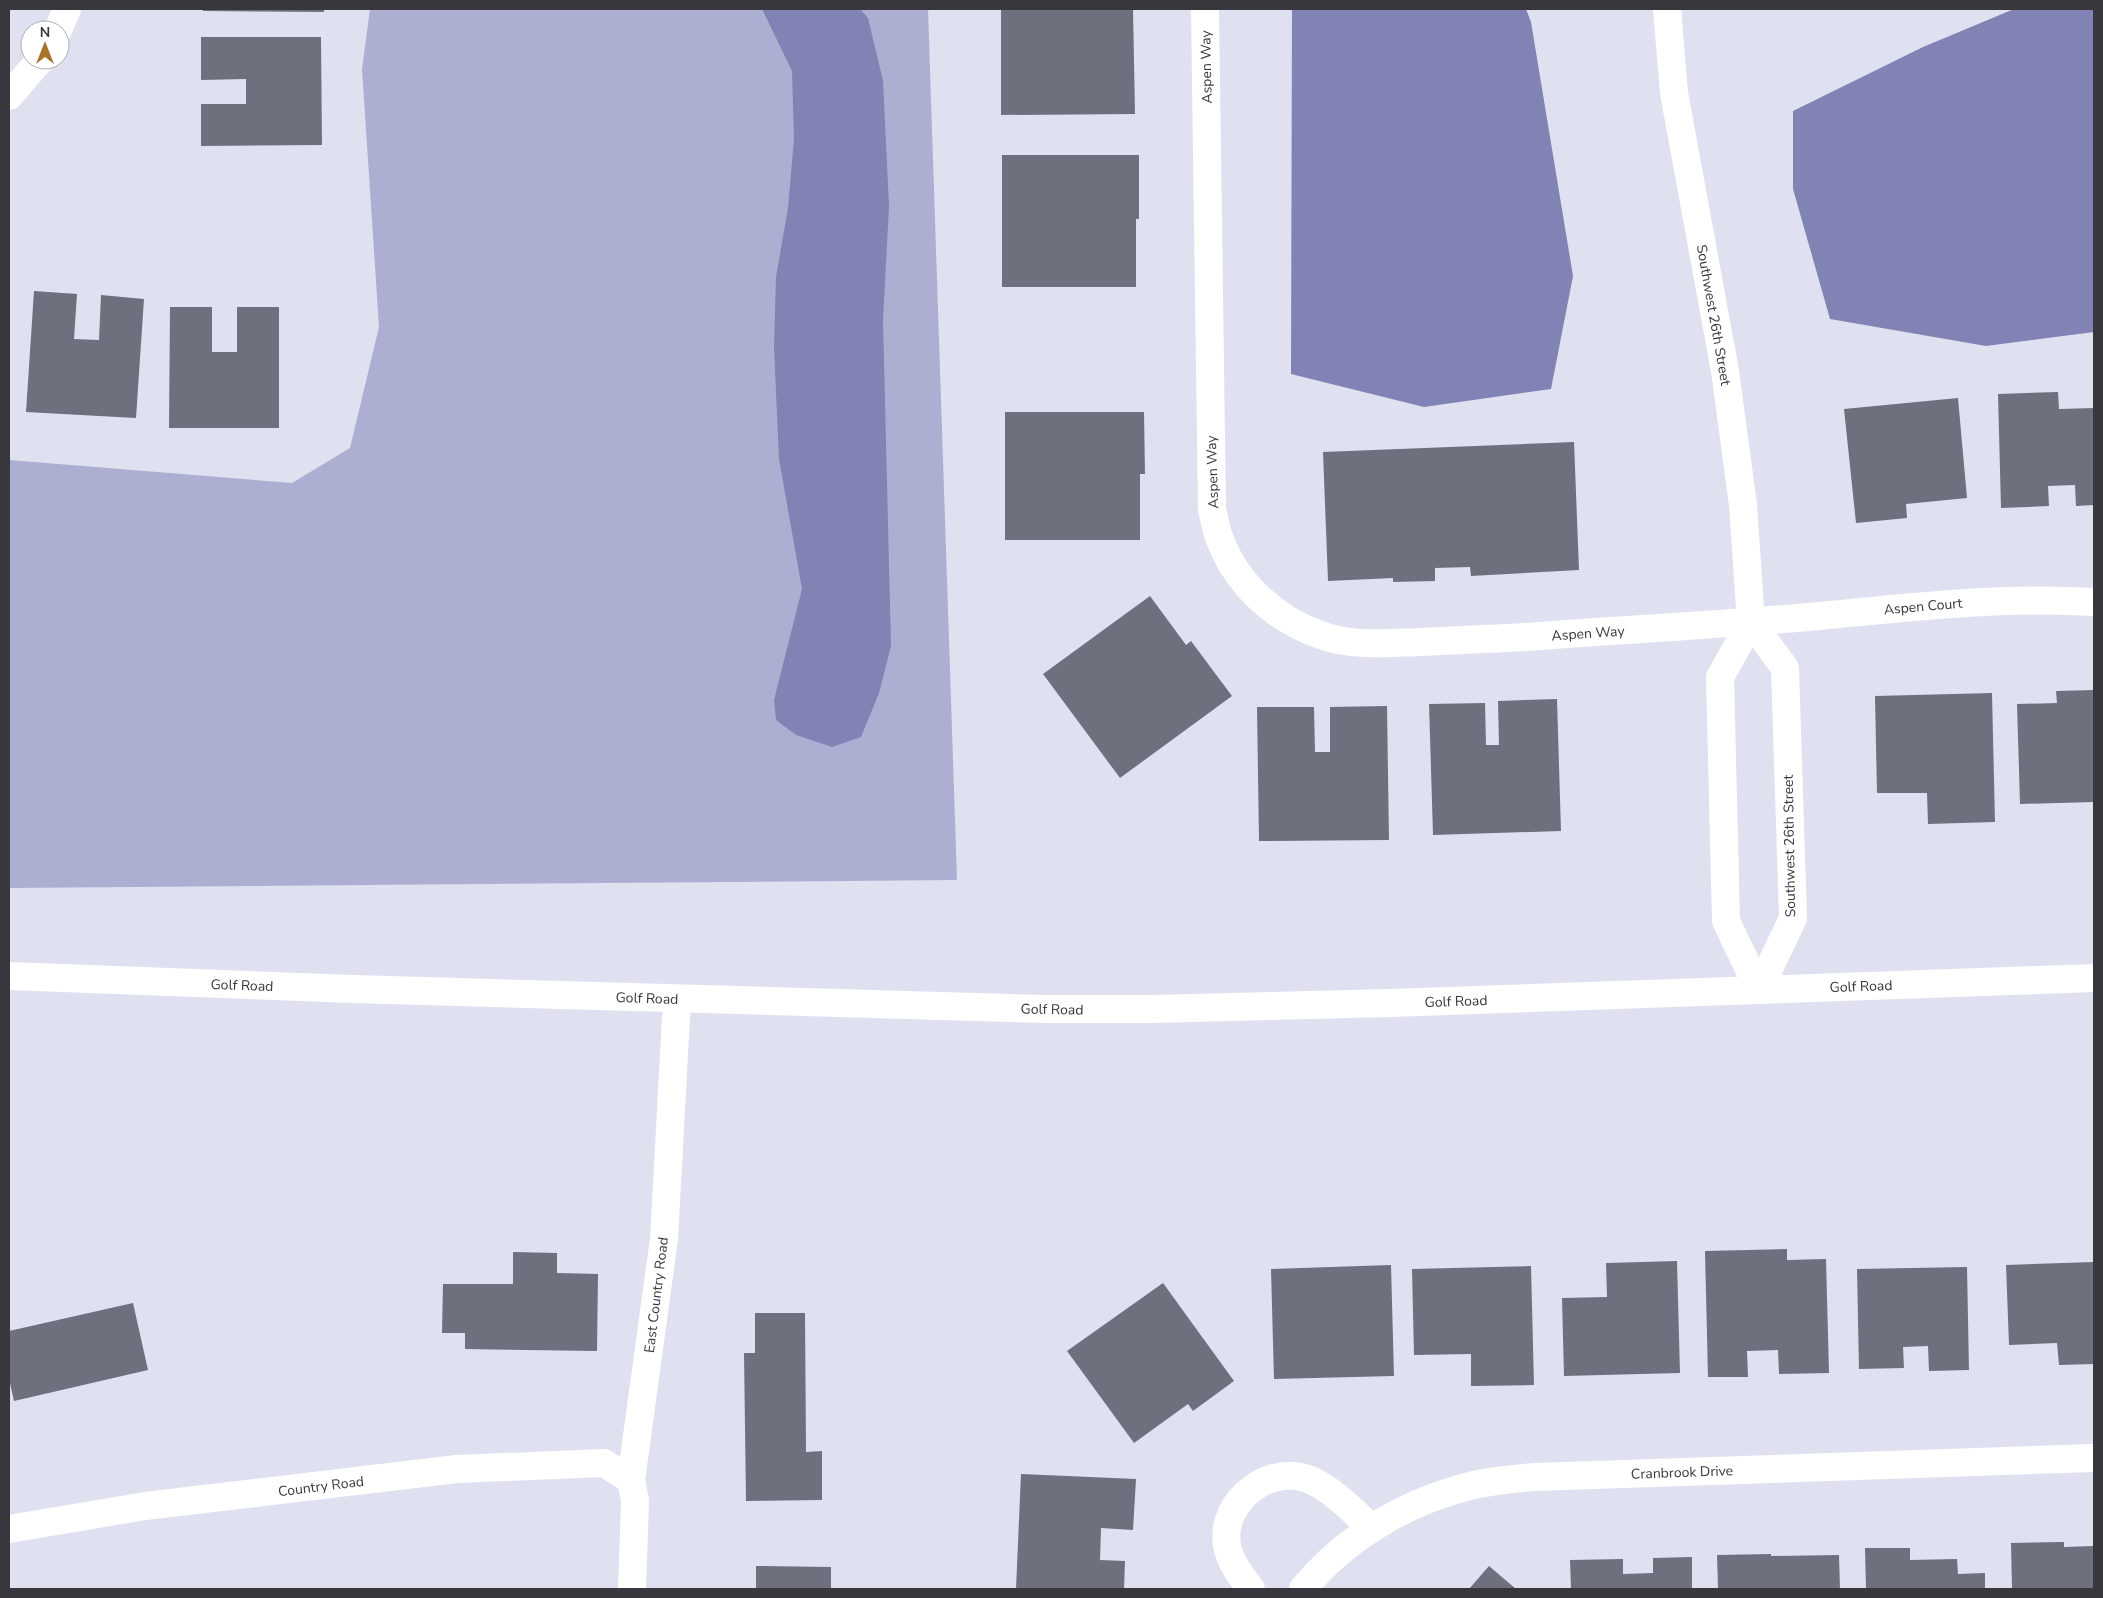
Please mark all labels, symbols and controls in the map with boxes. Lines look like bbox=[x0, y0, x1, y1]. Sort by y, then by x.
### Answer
north arrow bbox=[20, 20, 70, 70]
text: N bbox=[40, 23, 50, 42]
street label: Aspen Way bbox=[1196, 29, 1217, 104]
street label: Southwest 26th Street bbox=[1692, 243, 1735, 387]
street label: Aspen Way bbox=[1202, 434, 1223, 509]
street label: Aspen Court bbox=[1883, 594, 1963, 619]
street label: Aspen Way bbox=[1551, 621, 1626, 646]
street label: Southwest 26th Street bbox=[1779, 774, 1800, 918]
street label: Golf Road bbox=[210, 975, 274, 996]
street label: Golf Road bbox=[1829, 976, 1893, 997]
street label: Golf Road bbox=[615, 988, 679, 1009]
street label: Golf Road bbox=[1424, 991, 1488, 1012]
street label: Golf Road bbox=[1020, 999, 1084, 1020]
street label: East Country Road bbox=[640, 1236, 673, 1354]
street label: Cranbrook Drive bbox=[1631, 1461, 1733, 1484]
street label: Country Road bbox=[277, 1472, 365, 1501]

